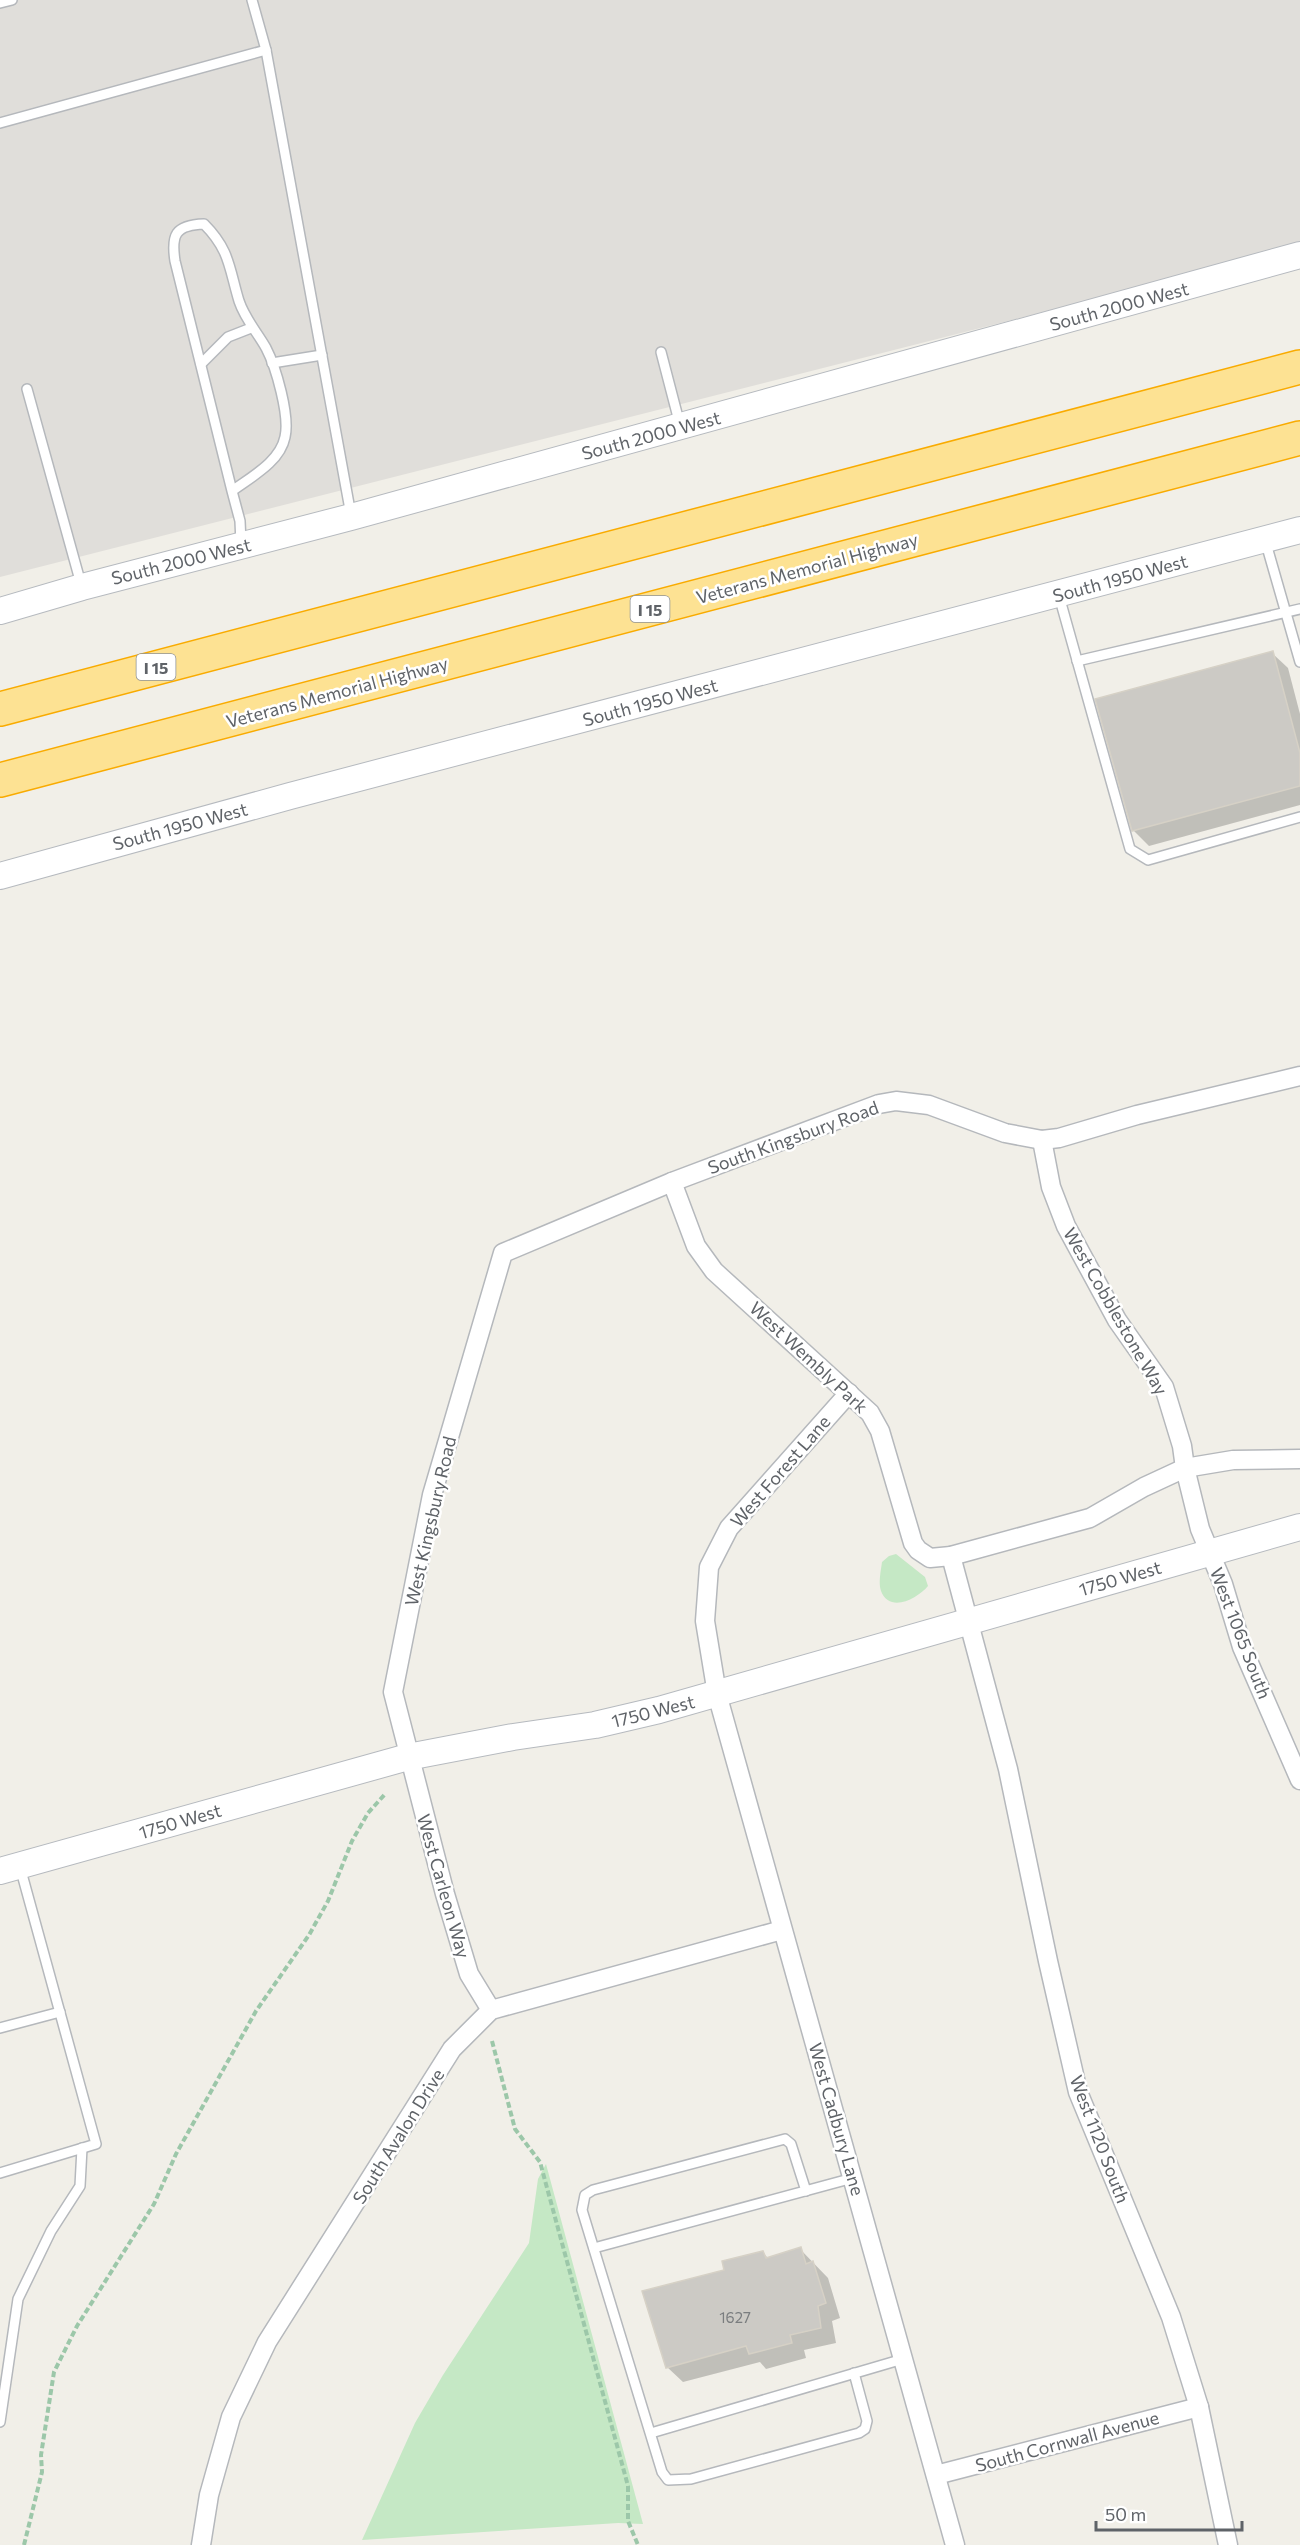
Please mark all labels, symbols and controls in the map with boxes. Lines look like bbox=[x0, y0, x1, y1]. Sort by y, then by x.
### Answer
street label: South 2000 West bbox=[1047, 277, 1191, 335]
street label: South 2000 West bbox=[579, 406, 723, 464]
street label: Veterans Memorial Highway bbox=[694, 528, 920, 608]
street label: South 2000 West bbox=[109, 533, 253, 589]
street label: South 1950 West bbox=[1050, 549, 1190, 607]
road number: I 15 bbox=[630, 596, 670, 622]
street label: Veterans Memorial Highway bbox=[224, 652, 450, 732]
road number: I 15 bbox=[136, 654, 176, 680]
street label: South 1950 West bbox=[580, 673, 720, 731]
street label: South 1950 West bbox=[110, 797, 250, 855]
street label: South Kingsbury Road bbox=[705, 1096, 881, 1178]
street label: West Cobblestone Way bbox=[1059, 1224, 1173, 1398]
street label: West Wembly Park bbox=[745, 1297, 873, 1418]
street label: West Forest Lane bbox=[725, 1411, 835, 1531]
street label: West Kingsbury Road bbox=[400, 1434, 460, 1608]
street label: 1750 West bbox=[1076, 1556, 1164, 1600]
street label: West 1065 South bbox=[1206, 1564, 1276, 1702]
street label: 1750 West bbox=[609, 1690, 697, 1732]
street label: 1750 West bbox=[136, 1799, 224, 1843]
street label: West Carleon Way bbox=[413, 1811, 475, 1961]
street label: West Cadbury Lane bbox=[805, 2040, 869, 2198]
street label: South Avalon Drive bbox=[348, 2064, 448, 2208]
street label: West 1120 South bbox=[1066, 2072, 1134, 2206]
house number: 1627 bbox=[719, 2308, 751, 2326]
street label: South Cornwall Avenue bbox=[973, 2406, 1161, 2476]
scale bar bbox=[1096, 2494, 1242, 2532]
text: 50 m bbox=[1105, 2503, 1146, 2525]

